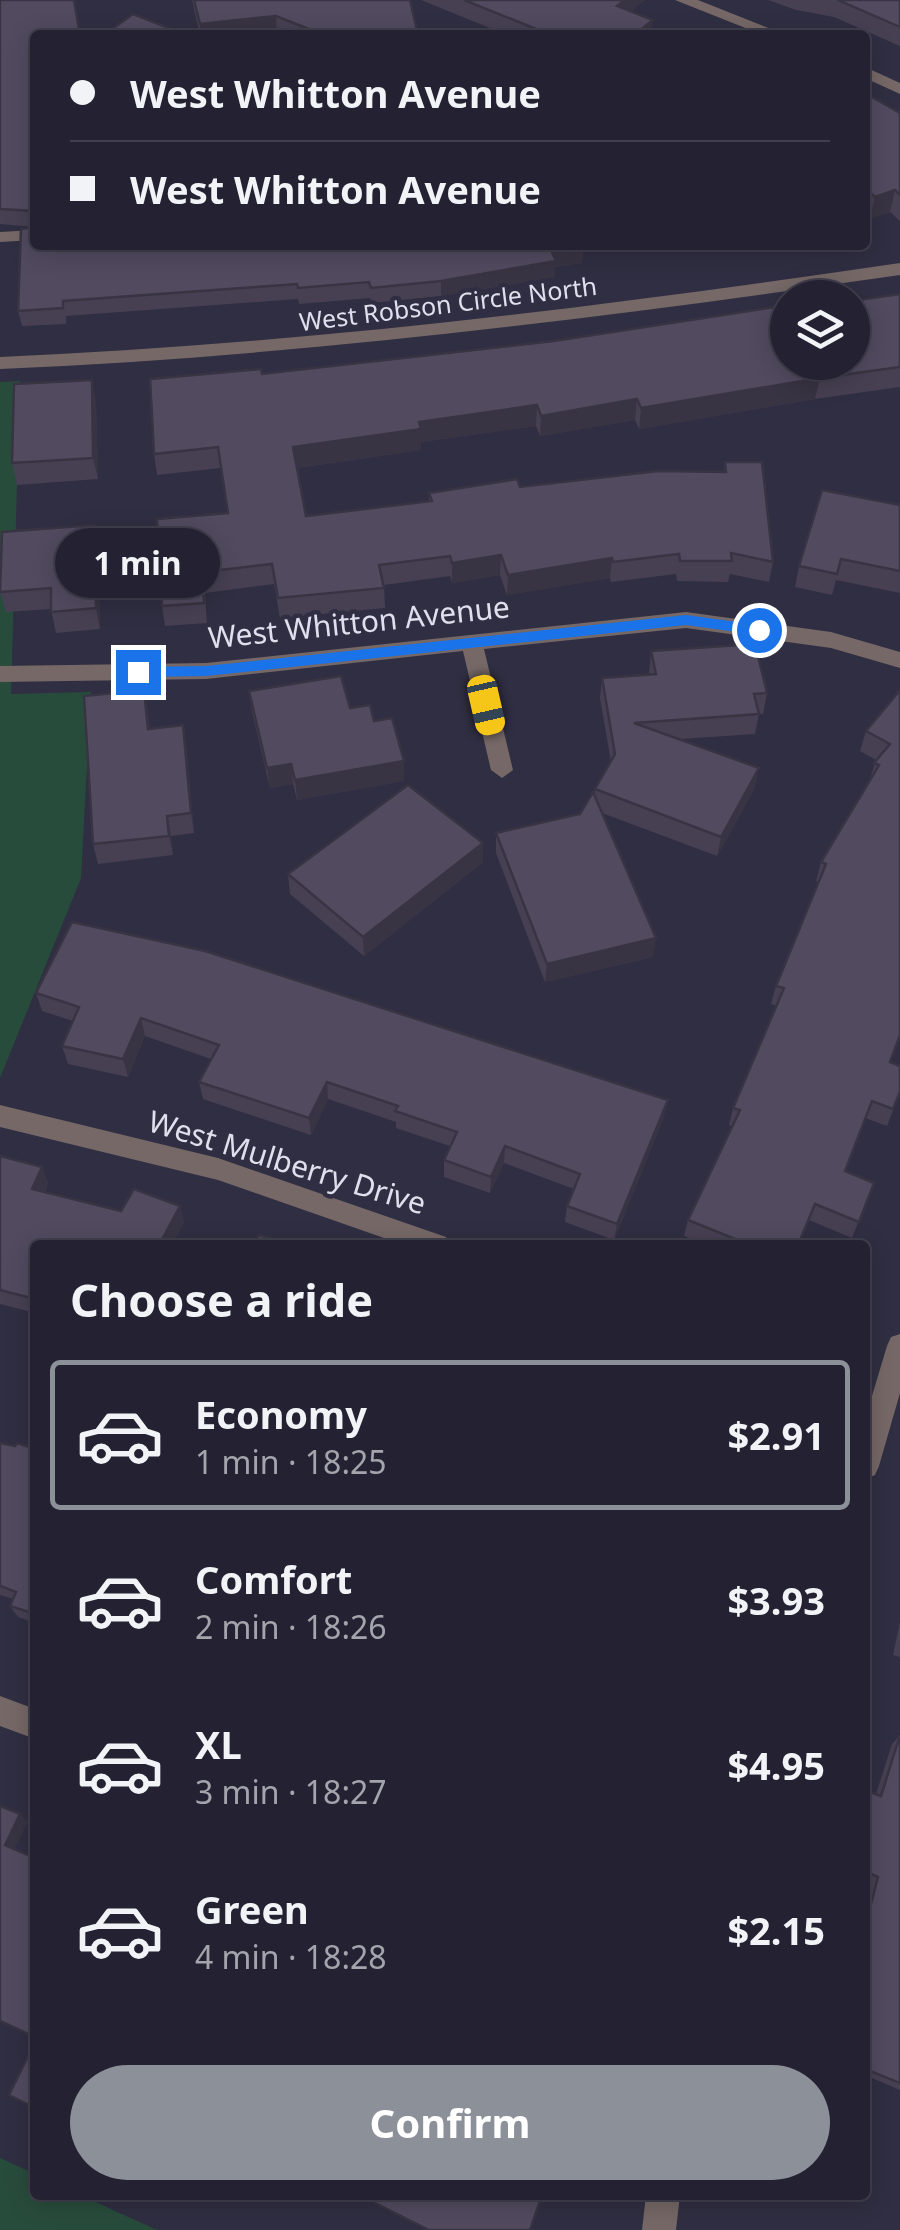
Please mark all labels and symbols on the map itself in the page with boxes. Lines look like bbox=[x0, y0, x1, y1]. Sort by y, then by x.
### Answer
street label: West Robson Circle North bbox=[297, 268, 599, 338]
callout: 1 min bbox=[56, 527, 220, 597]
street label: West Whitton Avenue bbox=[206, 585, 512, 658]
route start bbox=[737, 608, 782, 653]
route end bbox=[116, 650, 161, 695]
car bbox=[465, 672, 507, 738]
street label: West Mulberry Drive bbox=[144, 1100, 431, 1223]

